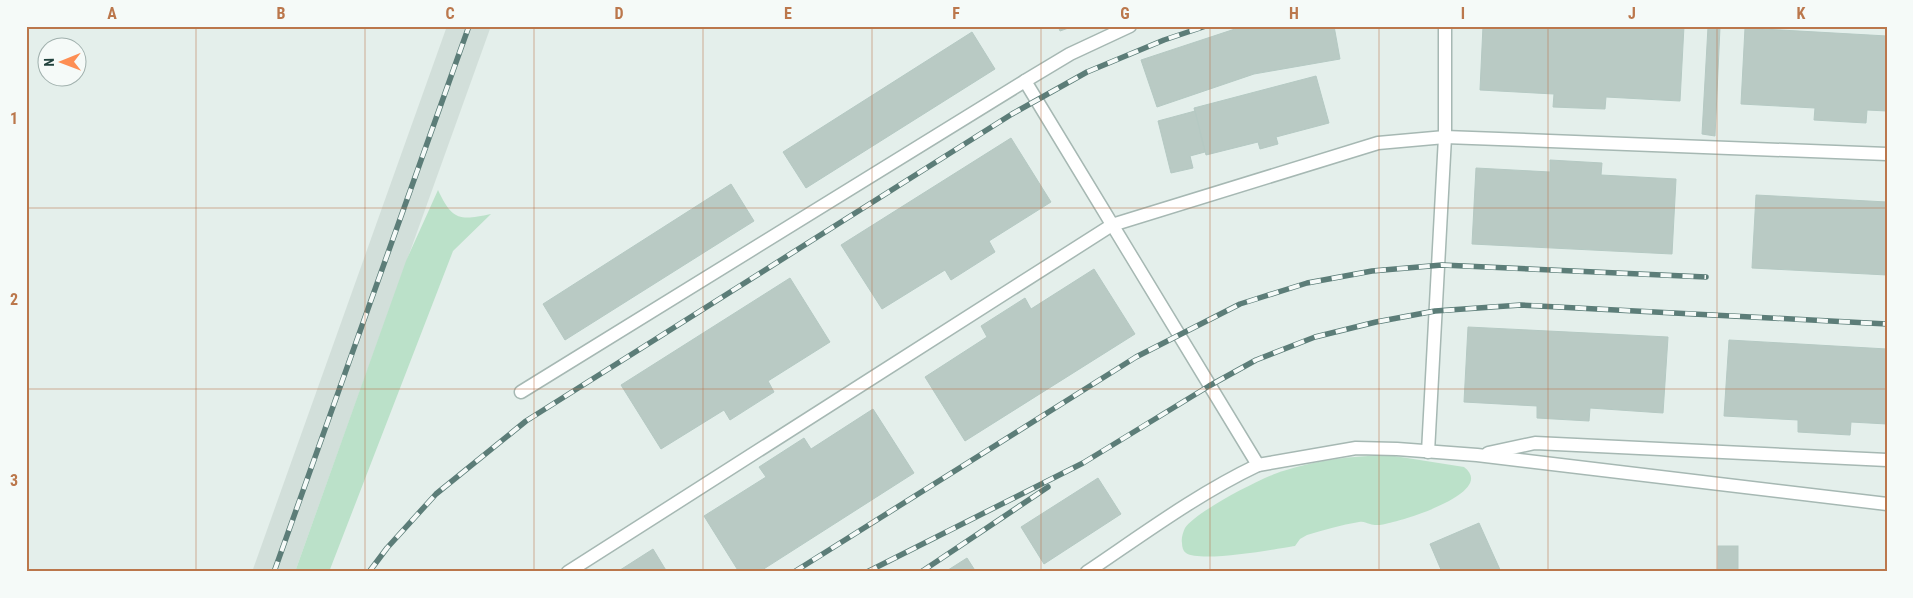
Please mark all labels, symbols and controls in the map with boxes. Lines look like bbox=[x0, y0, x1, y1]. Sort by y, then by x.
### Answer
text: A bbox=[107, 4, 117, 23]
text: B bbox=[277, 4, 286, 23]
text: C bbox=[445, 4, 455, 23]
text: D bbox=[614, 4, 624, 23]
text: E bbox=[784, 4, 792, 23]
text: F bbox=[952, 4, 960, 23]
text: G bbox=[1120, 4, 1130, 23]
text: H bbox=[1289, 4, 1299, 23]
text: I bbox=[1461, 4, 1465, 23]
text: J bbox=[1628, 4, 1636, 23]
text: K bbox=[1797, 4, 1806, 23]
north arrow bbox=[38, 38, 88, 88]
text: N bbox=[41, 58, 57, 67]
text: 1 bbox=[10, 109, 18, 128]
text: 2 bbox=[10, 290, 18, 309]
text: 3 bbox=[10, 471, 18, 490]

